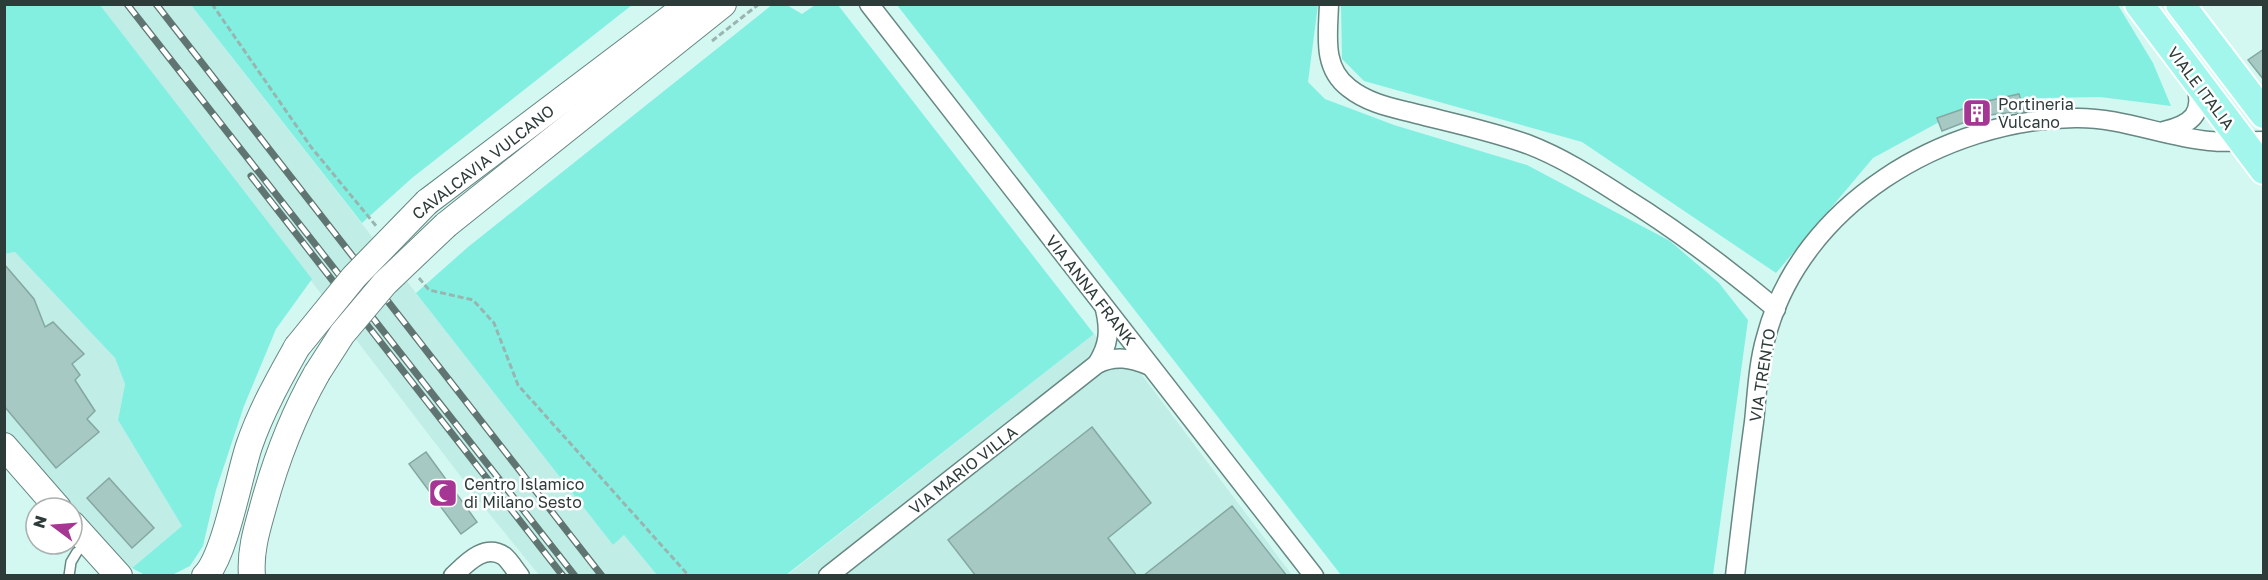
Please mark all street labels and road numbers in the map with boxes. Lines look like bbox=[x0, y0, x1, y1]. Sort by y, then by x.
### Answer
street label: VIALE ITALIA bbox=[2163, 43, 2239, 134]
street label: CAVALCAVIA VULCANO bbox=[408, 100, 558, 224]
street label: VIA ANNA FRANK bbox=[1042, 231, 1140, 349]
street label: VIA TRENTO bbox=[1745, 327, 1779, 423]
street label: VIA MARIO VILLA bbox=[905, 421, 1021, 518]

